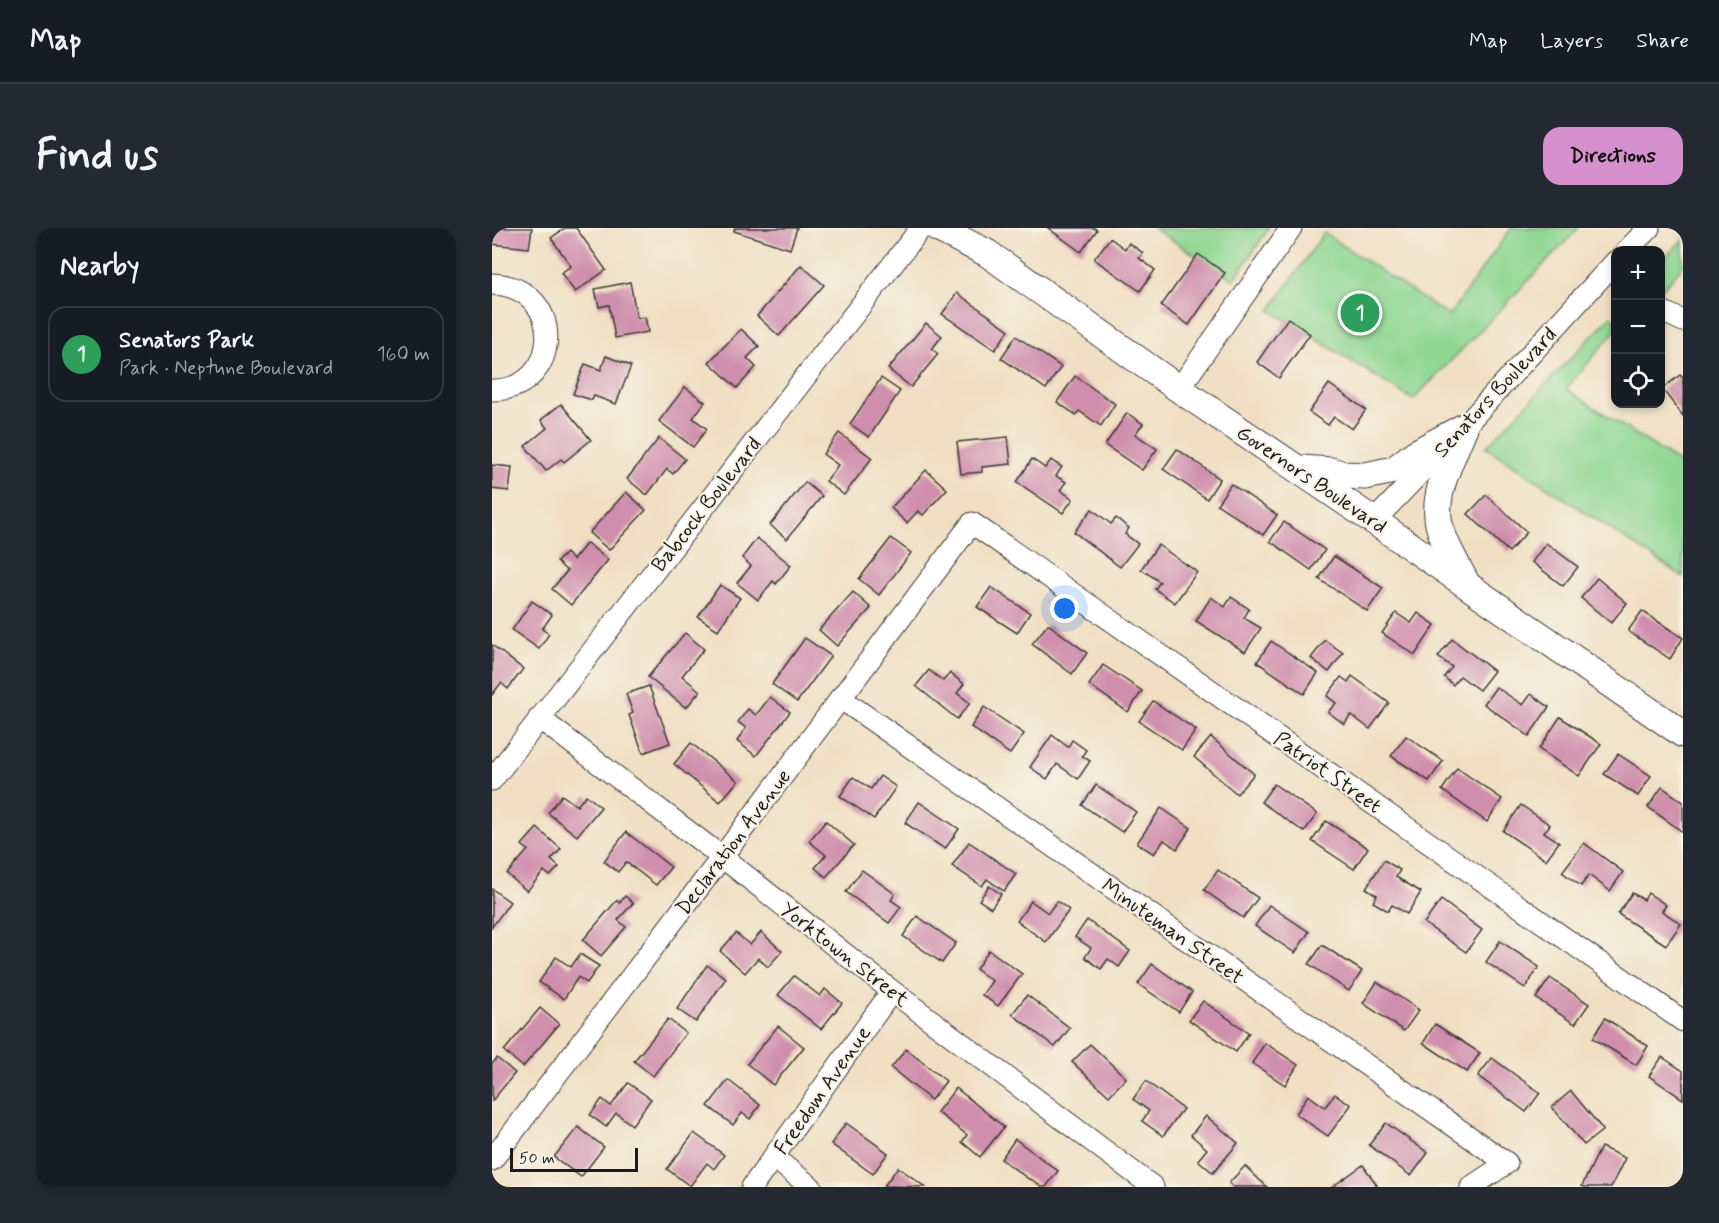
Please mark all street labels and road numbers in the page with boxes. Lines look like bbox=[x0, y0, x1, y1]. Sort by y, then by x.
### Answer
street label: Senators Boulevard bbox=[1428, 321, 1564, 464]
street label: Governors Boulevard bbox=[1231, 419, 1392, 541]
street label: Babcock Boulevard bbox=[645, 431, 768, 578]
street label: Patriot Street bbox=[1268, 725, 1387, 820]
street label: Declaration Avenue bbox=[670, 764, 798, 921]
street label: Minuteman Street bbox=[1096, 872, 1249, 991]
street label: Yorktown Street bbox=[774, 896, 915, 1014]
street label: Freedom Avenue bbox=[768, 1020, 878, 1161]

